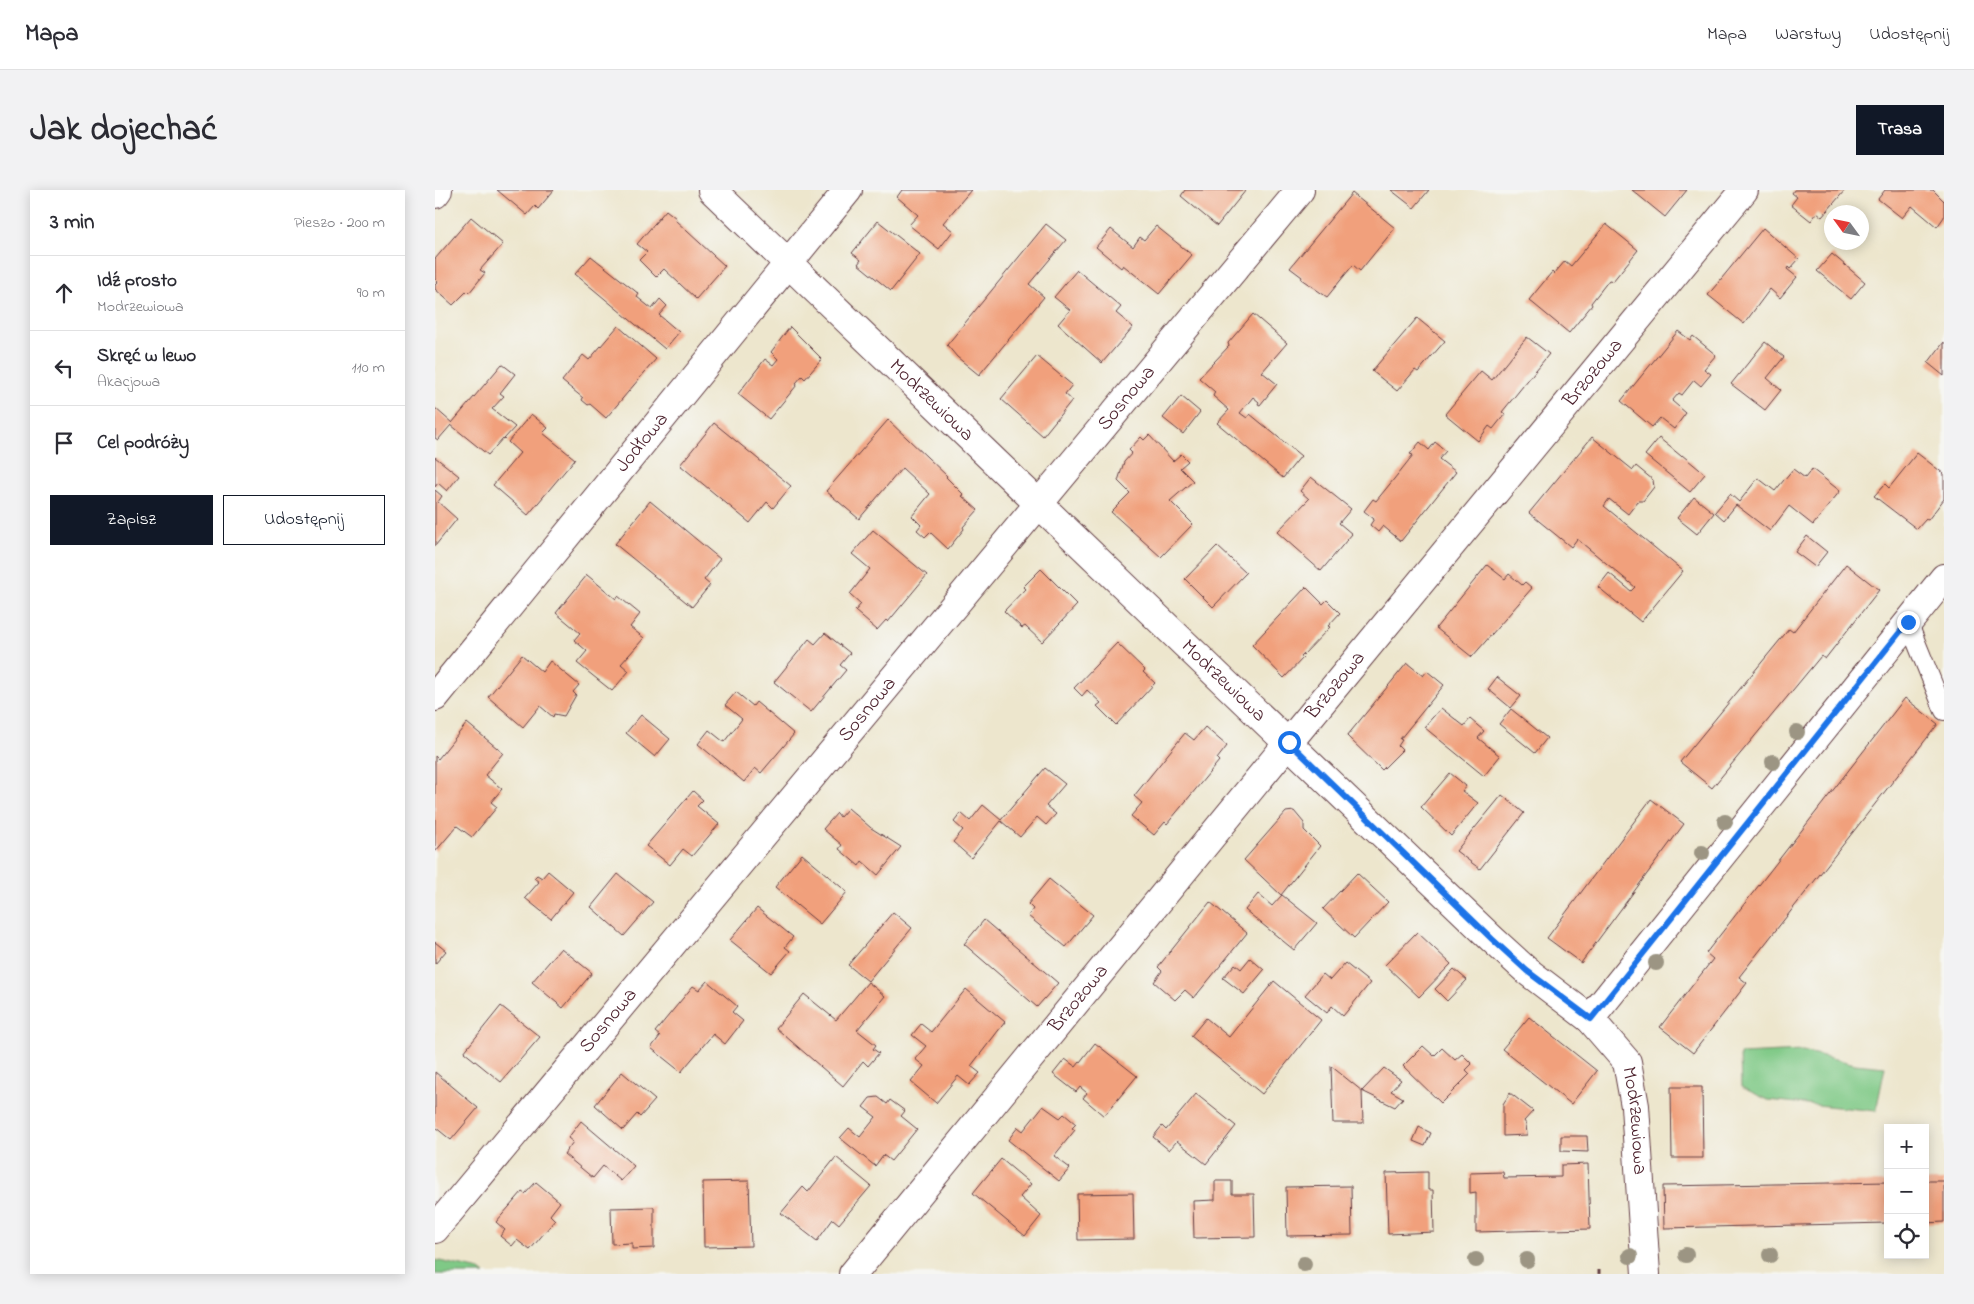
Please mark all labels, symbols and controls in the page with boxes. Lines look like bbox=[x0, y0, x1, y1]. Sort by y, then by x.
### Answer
text: Mapa bbox=[25, 17, 79, 52]
text: Mapa bbox=[1707, 22, 1747, 48]
text: Warstwy bbox=[1775, 22, 1841, 48]
text: Udostępnij bbox=[1869, 22, 1949, 48]
text: Jak dojechać bbox=[30, 105, 217, 156]
button: Trasa bbox=[1856, 105, 1944, 155]
north arrow bbox=[1824, 205, 1869, 250]
text: 3 min bbox=[50, 208, 94, 238]
text: Pieszo · 200 m bbox=[294, 211, 385, 235]
text: Idź prosto bbox=[97, 268, 177, 295]
icon: ahead bbox=[50, 279, 78, 307]
text: 90 m bbox=[357, 281, 385, 305]
text: Modrzewiowa bbox=[97, 295, 184, 319]
street label: Brzozowa bbox=[1555, 332, 1630, 414]
text: Skręć w lewo bbox=[97, 343, 196, 370]
street label: Modrzewiowa bbox=[882, 353, 980, 449]
icon: left bbox=[50, 354, 78, 382]
text: 110 m bbox=[351, 356, 385, 380]
street label: Sosnowa bbox=[1091, 359, 1163, 437]
text: Akacjowa bbox=[97, 370, 160, 394]
street label: Jodłowa bbox=[609, 406, 676, 479]
icon: arrive bbox=[50, 429, 78, 457]
text: Cel podróży bbox=[97, 430, 189, 457]
button: Zapisz bbox=[50, 495, 213, 545]
button: Udostępnij bbox=[223, 495, 385, 545]
route end bbox=[1897, 611, 1920, 634]
street label: Modrzewiowa bbox=[1174, 633, 1273, 729]
street label: Brzozowa bbox=[1298, 645, 1373, 727]
street label: Sosnowa bbox=[832, 670, 904, 749]
route start bbox=[1278, 731, 1301, 754]
street label: Brzozowa bbox=[1041, 958, 1116, 1040]
street label: Sosnowa bbox=[572, 982, 644, 1060]
street label: Modrzewiowa bbox=[1614, 1064, 1654, 1176]
map controls bbox=[1884, 1124, 1929, 1259]
button: + bbox=[1884, 1124, 1929, 1169]
button: − bbox=[1884, 1169, 1929, 1214]
button: locate bbox=[1884, 1214, 1929, 1259]

